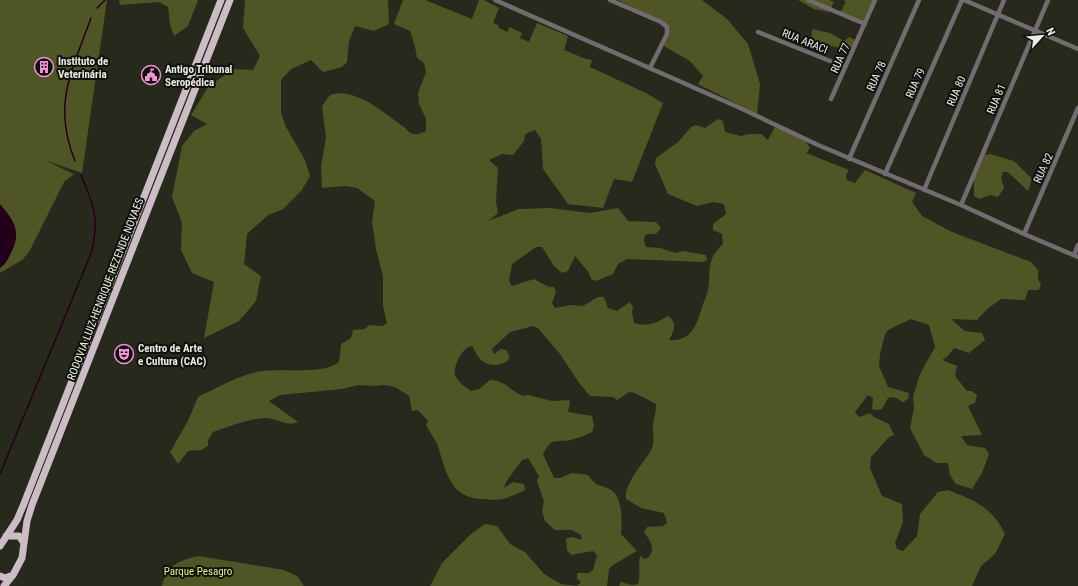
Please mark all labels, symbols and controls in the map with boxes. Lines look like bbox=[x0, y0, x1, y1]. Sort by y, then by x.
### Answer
north arrow bbox=[1022, 16, 1062, 56]
street label: RUA ARACI bbox=[780, 26, 830, 57]
text: N bbox=[1043, 26, 1058, 38]
street label: RUA 77 bbox=[828, 41, 853, 75]
place label: Instituto de Veterinária bbox=[58, 55, 108, 81]
building icon: Instituto de Veterinária bbox=[33, 56, 55, 78]
street label: RUA 78 bbox=[864, 59, 889, 93]
place label: Antigo Tribunal Seropédica bbox=[165, 63, 233, 89]
public building icon: Antigo Tribunal Seropédica bbox=[140, 64, 162, 86]
street label: RUA 79 bbox=[903, 66, 928, 100]
street label: RUA 80 bbox=[944, 74, 969, 108]
street label: RUA 81 bbox=[984, 82, 1009, 116]
street label: RUA 82 bbox=[1031, 151, 1056, 185]
street label: RODOVIA LUIZ HENRIQUE REZENDE NOVAES bbox=[65, 196, 146, 382]
place label: Centro de Arte e Cultura (CAC) bbox=[138, 342, 206, 368]
theatre icon: Centro de Arte e Cultura (CAC) bbox=[113, 343, 135, 365]
park label: Parque Pesagro bbox=[164, 565, 233, 578]

